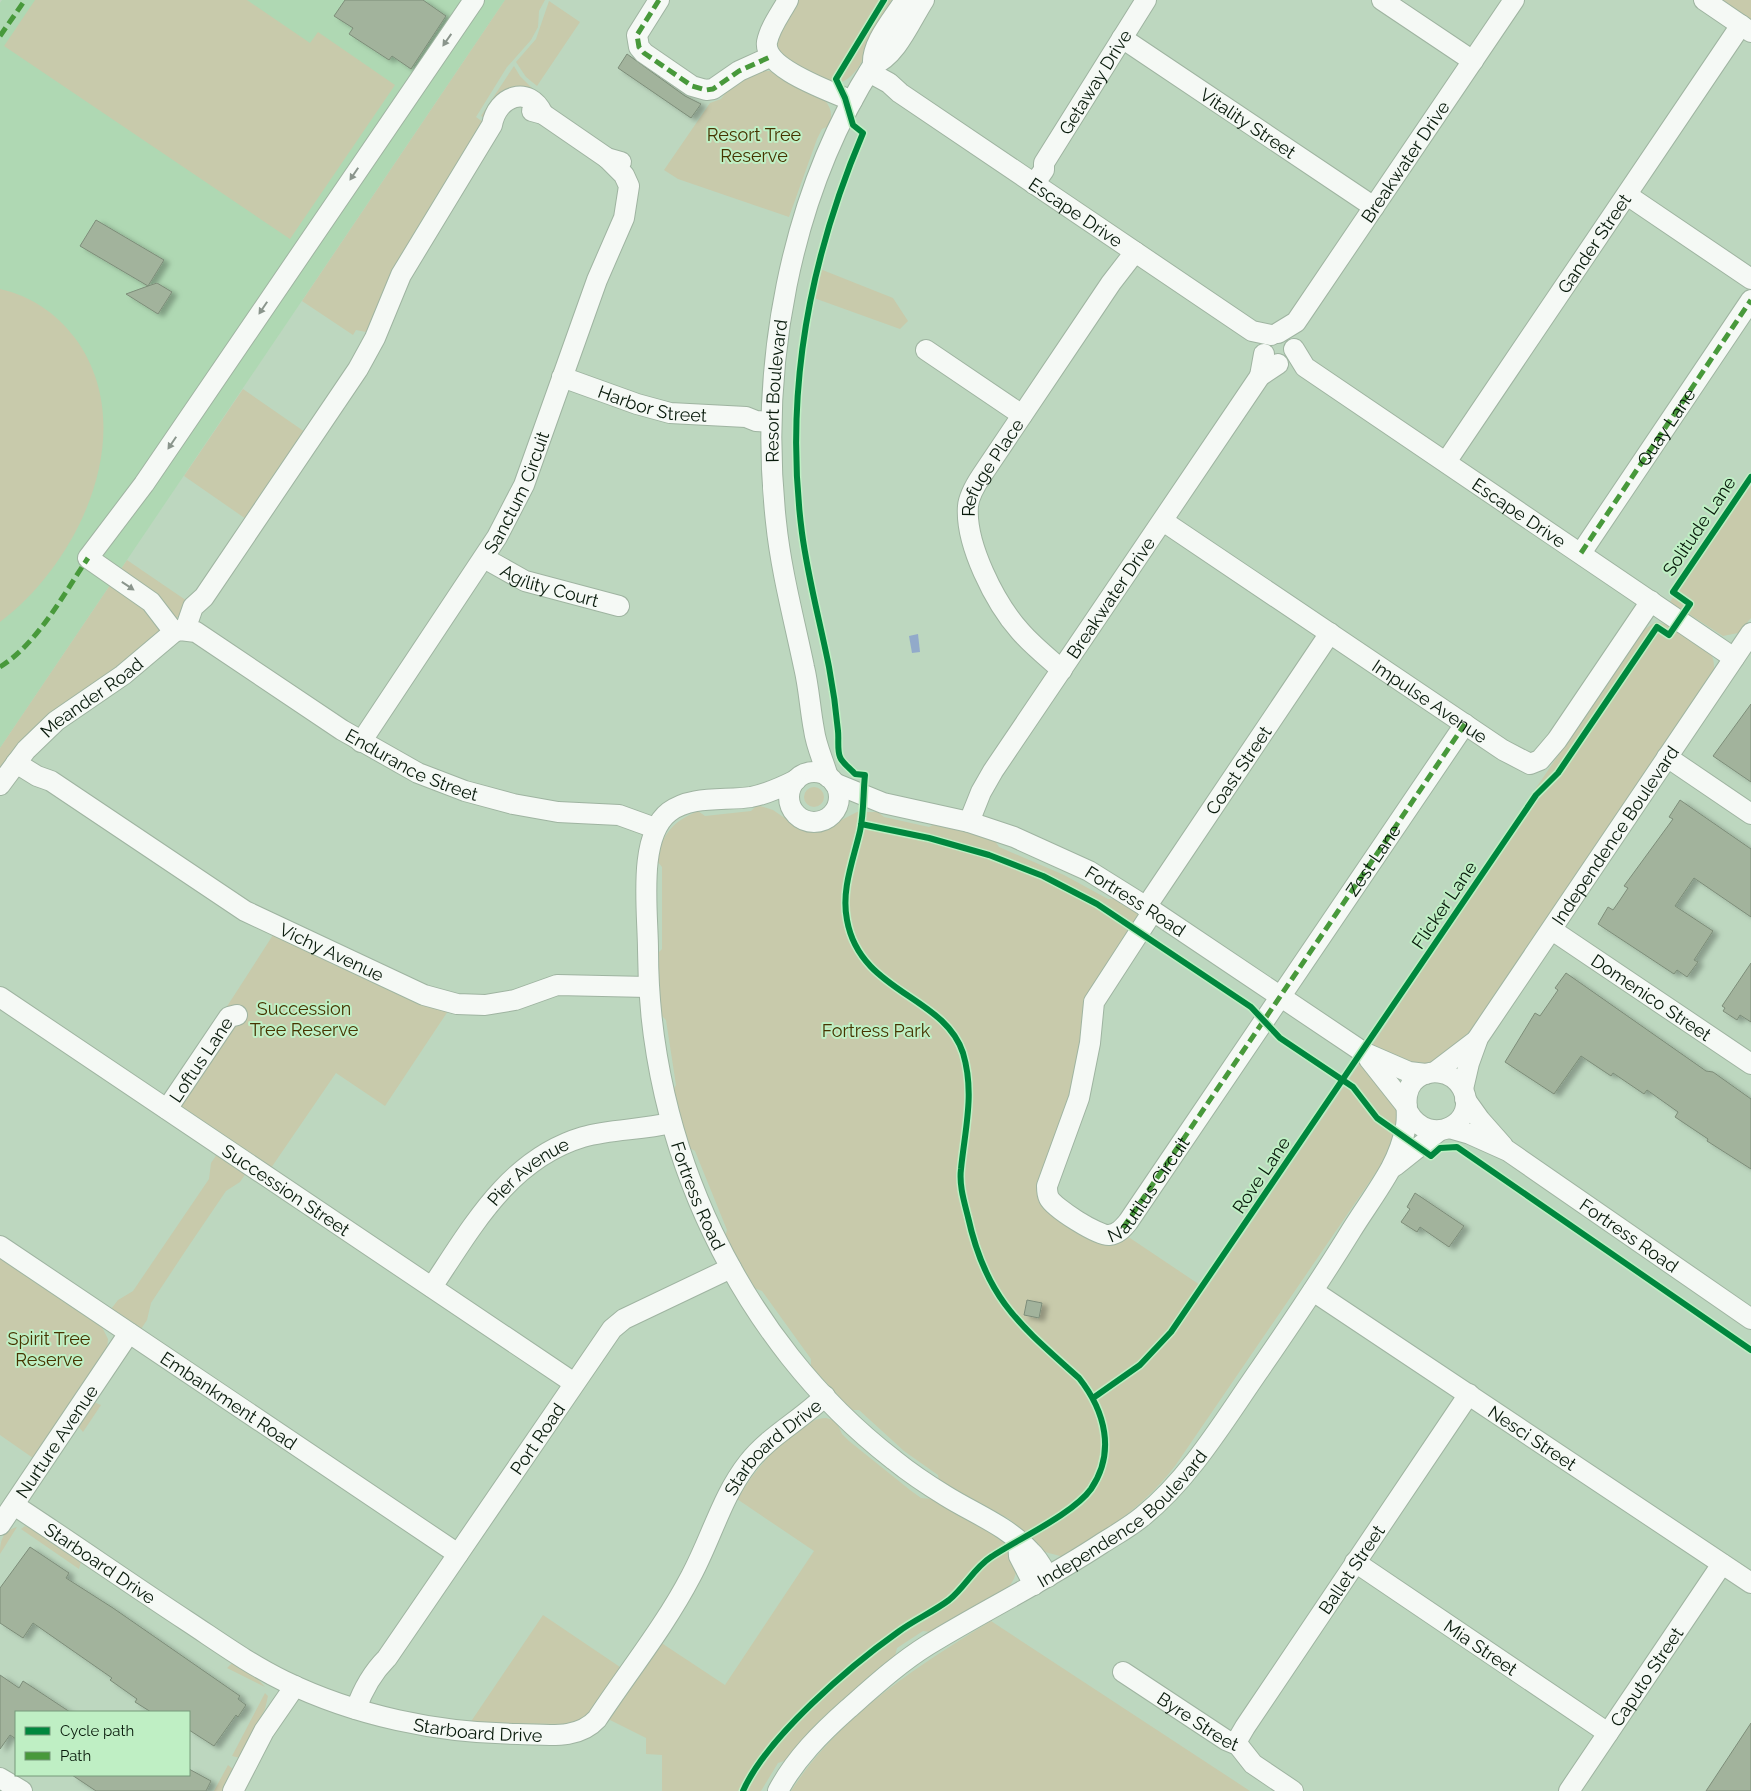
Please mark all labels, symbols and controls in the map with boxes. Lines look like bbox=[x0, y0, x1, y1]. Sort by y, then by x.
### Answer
street label: Getaway Drive bbox=[1054, 25, 1136, 138]
one-way arrow bbox=[442, 33, 452, 47]
street label: Vitality Street bbox=[1196, 83, 1300, 162]
street label: Breakwater Drive bbox=[1356, 96, 1453, 226]
park label: Resort Tree Reserve bbox=[707, 124, 802, 166]
one-way arrow bbox=[350, 167, 359, 181]
street label: Escape Drive bbox=[1025, 173, 1127, 251]
street label: Gander Street bbox=[1553, 189, 1635, 297]
one-way arrow bbox=[258, 302, 268, 315]
street label: Resort Boulevard bbox=[761, 318, 791, 463]
street label: Harbor Street bbox=[595, 380, 707, 425]
street label: Quay Lane bbox=[1632, 384, 1700, 470]
street label: Refuge Place bbox=[957, 414, 1028, 517]
street label: Sanctum Circuit bbox=[479, 428, 553, 557]
one-way arrow bbox=[167, 436, 177, 449]
street label: Solitude Lane bbox=[1658, 472, 1740, 580]
street label: Escape Drive bbox=[1468, 473, 1570, 552]
street label: Breakwater Drive bbox=[1062, 532, 1159, 662]
street label: Agility Court bbox=[497, 559, 601, 611]
one-way arrow bbox=[121, 581, 135, 591]
street label: Meander Road bbox=[36, 653, 147, 741]
street label: Impulse Avenue bbox=[1369, 655, 1492, 747]
street label: Coast Street bbox=[1201, 722, 1275, 818]
street label: Endurance Street bbox=[342, 724, 480, 805]
street label: Independence Boulevard bbox=[1547, 742, 1683, 929]
street label: Zest Lane bbox=[1341, 819, 1405, 900]
street label: Flicker Lane bbox=[1407, 857, 1481, 953]
street label: Fortress Road bbox=[1082, 861, 1190, 940]
street label: Vichy Avenue bbox=[276, 918, 388, 985]
street label: Domenico Street bbox=[1588, 949, 1716, 1045]
park label: Succession Tree Reserve bbox=[250, 998, 359, 1040]
street label: Loftus Lane bbox=[164, 1012, 237, 1106]
park label: Fortress Park bbox=[822, 1020, 931, 1041]
street label: Nautilus Circuit bbox=[1104, 1132, 1193, 1246]
street label: Rove Lane bbox=[1228, 1132, 1294, 1217]
street label: Pier Avenue bbox=[482, 1133, 572, 1210]
street label: Succession Street bbox=[219, 1139, 354, 1240]
street label: Fortress Road bbox=[667, 1139, 730, 1253]
street label: Fortress Road bbox=[1576, 1194, 1683, 1276]
park label: Spirit Tree Reserve bbox=[8, 1328, 91, 1370]
street label: Embankment Road bbox=[157, 1347, 301, 1453]
street label: Nurture Avenue bbox=[11, 1380, 102, 1502]
street label: Starboard Drive bbox=[719, 1394, 826, 1499]
street label: Port Road bbox=[505, 1399, 569, 1478]
street label: Nesci Street bbox=[1485, 1401, 1581, 1474]
street label: Independence Boulevard bbox=[1033, 1445, 1211, 1591]
street label: Starboard Drive bbox=[41, 1518, 160, 1608]
street label: Ballet Street bbox=[1314, 1521, 1388, 1618]
street label: Mia Street bbox=[1440, 1615, 1522, 1679]
street label: Caputo Street bbox=[1605, 1623, 1687, 1730]
street label: Byre Street bbox=[1154, 1687, 1242, 1755]
legend bbox=[15, 1711, 190, 1776]
street label: Starboard Drive bbox=[412, 1713, 543, 1745]
text: Cycle path bbox=[60, 1722, 134, 1740]
text: Path bbox=[60, 1747, 91, 1765]

